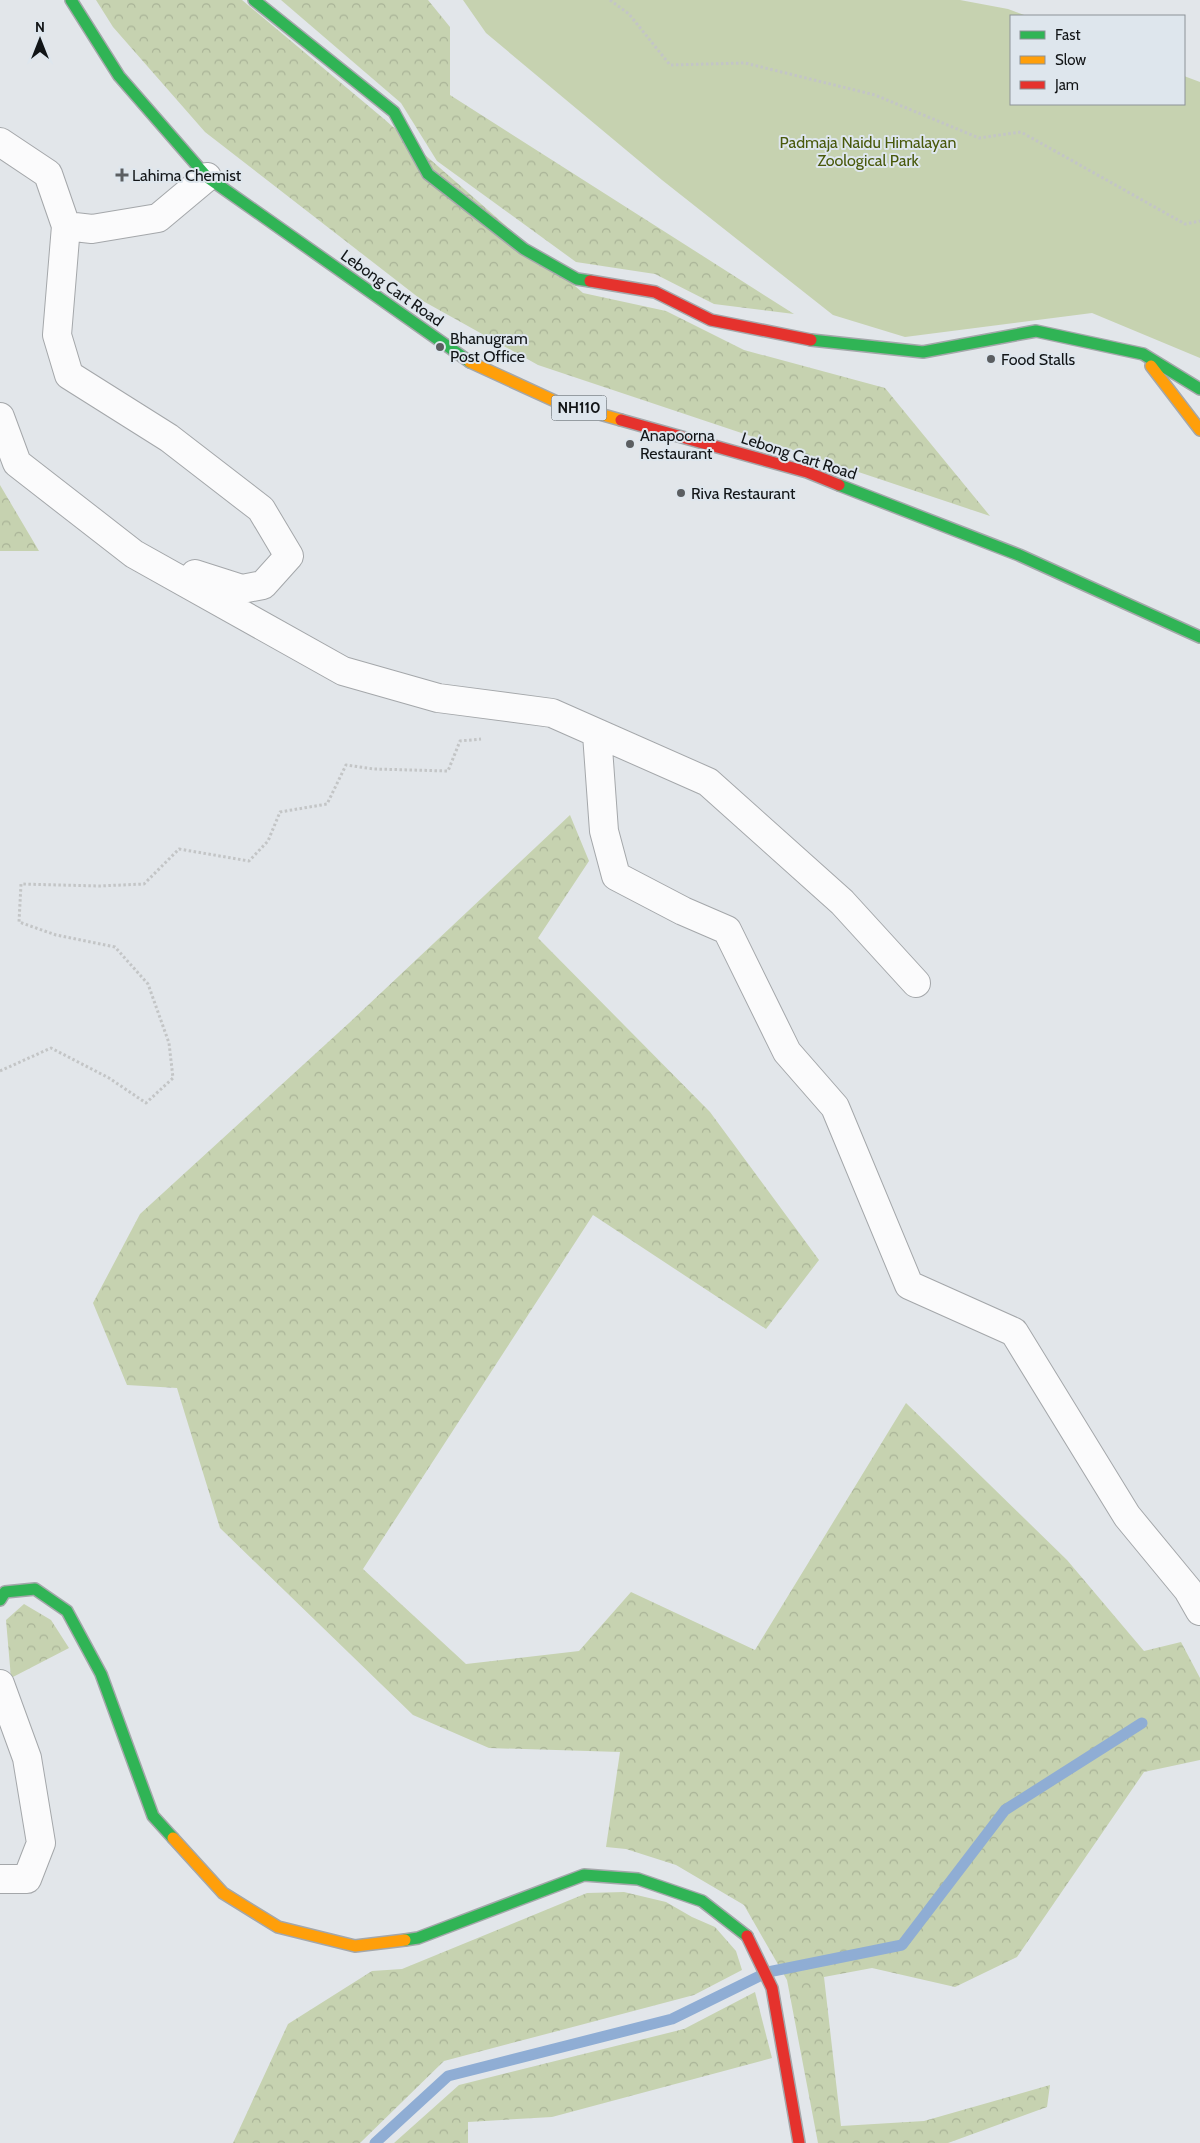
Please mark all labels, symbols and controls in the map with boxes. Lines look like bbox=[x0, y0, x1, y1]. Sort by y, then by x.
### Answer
north arrow bbox=[15, 15, 65, 65]
legend bbox=[1010, 15, 1185, 105]
text: N bbox=[35, 18, 45, 36]
text: Fast bbox=[1055, 26, 1080, 44]
text: Slow bbox=[1055, 51, 1086, 69]
text: Jam bbox=[1054, 76, 1079, 94]
park label: Padmaja Naidu Himalayan Zoological Park bbox=[780, 133, 957, 170]
place label: Lahima Chemist bbox=[132, 166, 242, 185]
marker: Lahima Chemist bbox=[116, 169, 128, 181]
street label: Lebong Cart Road bbox=[337, 246, 447, 330]
place label: Bhanugram Post Office bbox=[450, 329, 528, 366]
marker: Bhanugram Post Office bbox=[434, 341, 446, 353]
place label: Food Stalls bbox=[1001, 350, 1075, 369]
marker: Food Stalls bbox=[985, 353, 997, 365]
road number: NH110 bbox=[552, 396, 606, 420]
place label: Anapoorna Restaurant bbox=[640, 426, 715, 463]
street label: Lebong Cart Road bbox=[739, 428, 859, 484]
marker: Anapoorna Restaurant bbox=[624, 438, 636, 450]
place label: Riva Restaurant bbox=[691, 484, 796, 503]
marker: Riva Restaurant bbox=[675, 487, 687, 499]

